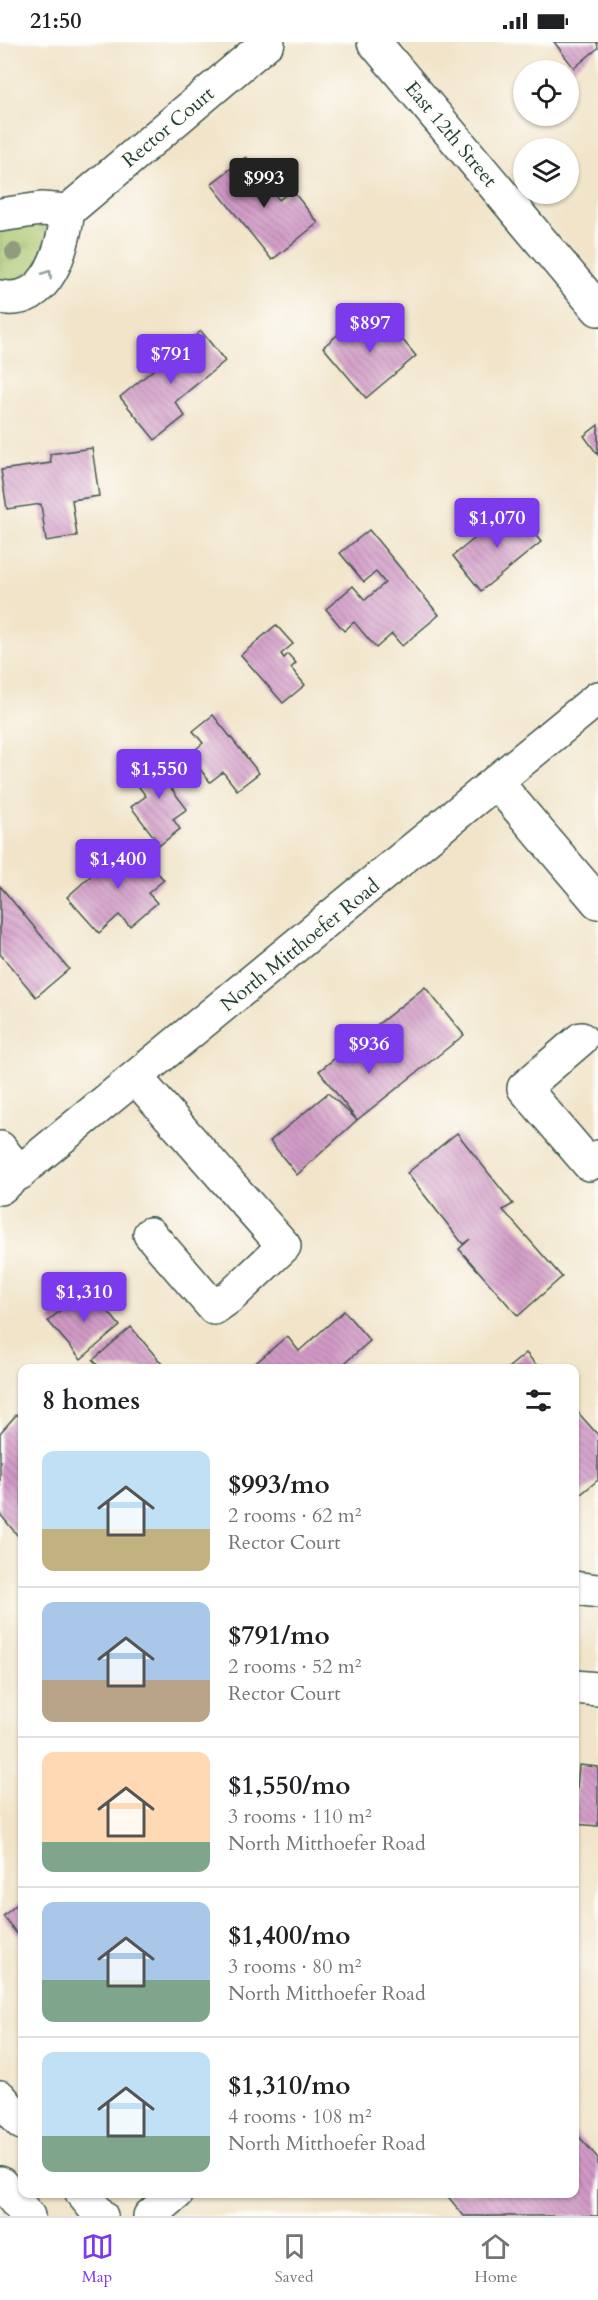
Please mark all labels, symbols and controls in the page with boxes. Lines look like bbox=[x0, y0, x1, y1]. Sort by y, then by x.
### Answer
text: 21:50 bbox=[30, 6, 81, 36]
map controls bbox=[513, 60, 579, 204]
button: locate bbox=[513, 60, 579, 126]
street label: East 12th Street bbox=[399, 75, 504, 193]
street label: Rector Court bbox=[116, 80, 220, 174]
button: layers bbox=[513, 138, 579, 204]
pin: $993 bbox=[228, 158, 300, 209]
text: $993 bbox=[244, 164, 284, 191]
one-way arrow bbox=[41, 270, 53, 280]
pin: $897 bbox=[334, 303, 406, 354]
text: $897 bbox=[350, 309, 390, 336]
pin: $791 bbox=[135, 334, 207, 385]
text: $791 bbox=[151, 340, 191, 367]
pin: $1,070 bbox=[448, 498, 546, 549]
text: $1,070 bbox=[468, 504, 526, 531]
pin: $1,550 bbox=[110, 749, 208, 800]
text: $1,550 bbox=[130, 755, 188, 782]
pin: $1,400 bbox=[69, 839, 167, 890]
text: $1,400 bbox=[89, 845, 147, 872]
street label: North Mitthoefer Road bbox=[215, 872, 386, 1018]
pin: $936 bbox=[333, 1024, 405, 1075]
text: $936 bbox=[349, 1030, 389, 1057]
pin: $1,310 bbox=[35, 1272, 133, 1323]
text: $1,310 bbox=[55, 1278, 113, 1305]
text: 8 homes bbox=[42, 1383, 140, 1418]
icon: filters bbox=[522, 1384, 555, 1417]
text: $993/mo bbox=[228, 1467, 330, 1502]
icon: home bbox=[90, 1475, 162, 1547]
text: 2 rooms · 62 m² bbox=[228, 1502, 361, 1529]
text: Rector Court bbox=[228, 1529, 341, 1556]
text: $791/mo bbox=[228, 1618, 330, 1653]
icon: home bbox=[90, 1626, 162, 1698]
text: 2 rooms · 52 m² bbox=[228, 1653, 361, 1680]
text: Rector Court bbox=[228, 1680, 341, 1707]
text: $1,550/mo bbox=[228, 1768, 351, 1803]
icon: home bbox=[90, 1776, 162, 1848]
text: 3 rooms · 110 m² bbox=[228, 1803, 372, 1830]
text: North Mitthoefer Road bbox=[228, 1830, 426, 1857]
text: $1,400/mo bbox=[228, 1918, 351, 1953]
icon: home bbox=[90, 1926, 162, 1998]
text: 3 rooms · 80 m² bbox=[228, 1953, 361, 1980]
text: North Mitthoefer Road bbox=[228, 1980, 426, 2007]
text: $1,310/mo bbox=[228, 2068, 351, 2103]
icon: home bbox=[90, 2076, 162, 2148]
text: 4 rooms · 108 m² bbox=[228, 2103, 372, 2130]
text: North Mitthoefer Road bbox=[228, 2130, 426, 2157]
tab: Map bbox=[81, 2230, 114, 2288]
tab: Saved bbox=[275, 2230, 313, 2288]
tab: Home bbox=[475, 2230, 517, 2288]

